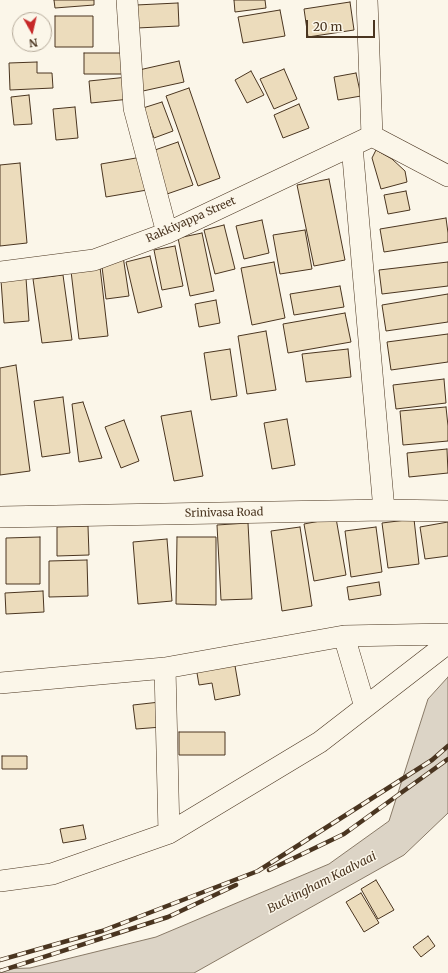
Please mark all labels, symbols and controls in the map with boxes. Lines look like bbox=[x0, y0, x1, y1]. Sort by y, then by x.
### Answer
north arrow bbox=[12, 12, 52, 52]
scale bar bbox=[308, 12, 377, 38]
text: 20 m bbox=[313, 19, 342, 34]
text: N bbox=[28, 35, 39, 50]
street label: Rakkiyappa Street bbox=[144, 194, 238, 246]
street label: Srinivasa Road bbox=[185, 506, 263, 520]
water label: Buckingham Kaalvaai bbox=[265, 849, 379, 917]

